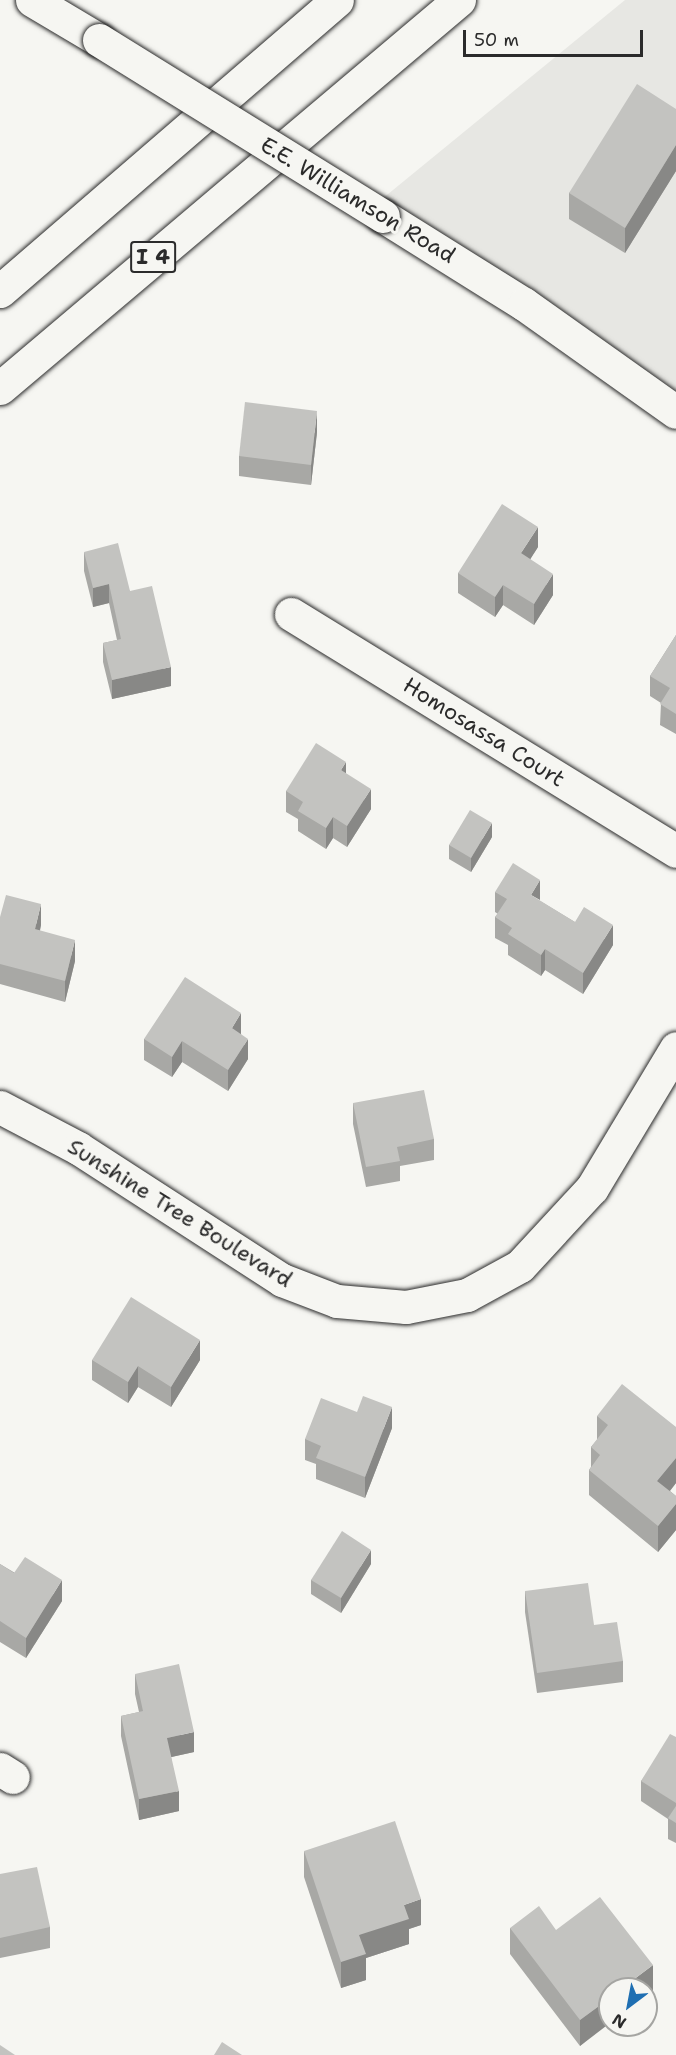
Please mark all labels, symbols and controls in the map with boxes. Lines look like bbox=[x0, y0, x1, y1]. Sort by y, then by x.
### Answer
scale bar bbox=[466, 18, 646, 56]
text: 50 m bbox=[474, 28, 519, 52]
street label: E.E. Williamson Road bbox=[256, 131, 460, 269]
road number: I 4 bbox=[129, 239, 177, 275]
street label: Homosassa Court bbox=[398, 672, 570, 792]
street label: Sunshine Tree Boulevard bbox=[63, 1133, 297, 1293]
north arrow bbox=[598, 1977, 658, 2037]
text: N bbox=[608, 2009, 630, 2033]

